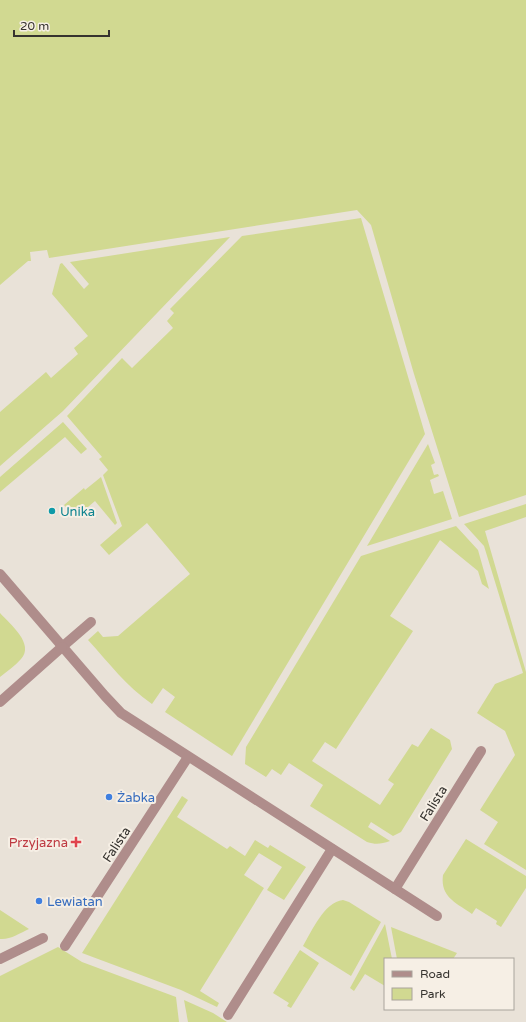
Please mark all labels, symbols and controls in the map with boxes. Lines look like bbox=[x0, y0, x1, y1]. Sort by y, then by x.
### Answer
scale bar bbox=[14, 12, 109, 38]
text: 20 m bbox=[20, 19, 49, 33]
place label: Unika bbox=[60, 504, 95, 520]
marker: Unika bbox=[47, 506, 57, 516]
street label: Falista bbox=[417, 783, 451, 824]
place label: Żabka bbox=[117, 790, 155, 806]
marker: Żabka bbox=[104, 792, 114, 802]
street label: Falista bbox=[99, 824, 134, 865]
place label: Przyjazna bbox=[9, 835, 68, 851]
marker: Przyjazna bbox=[71, 837, 81, 847]
place label: Lewiatan bbox=[47, 894, 103, 910]
marker: Lewiatan bbox=[34, 896, 44, 906]
legend bbox=[384, 958, 514, 1010]
text: Road bbox=[420, 967, 450, 981]
text: Park bbox=[420, 987, 446, 1001]

